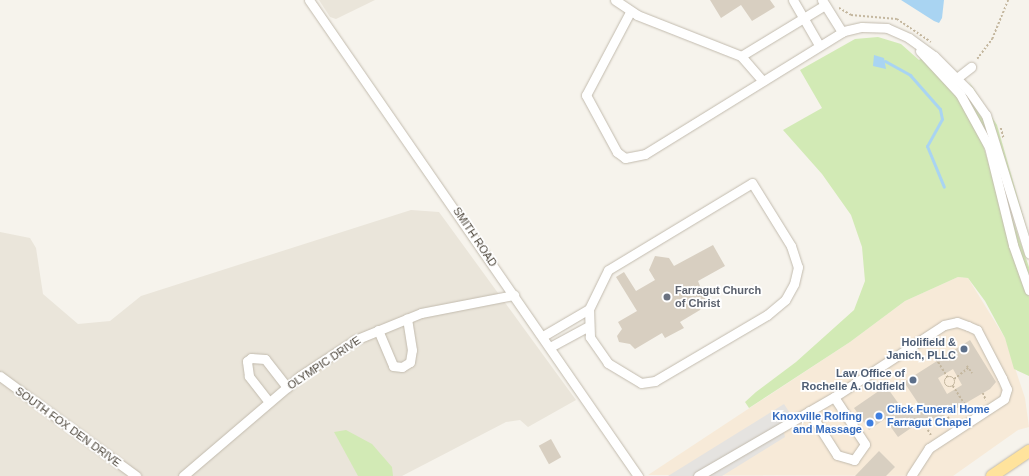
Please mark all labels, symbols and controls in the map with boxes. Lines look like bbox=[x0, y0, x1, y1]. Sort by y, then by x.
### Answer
street label: SMITH ROAD bbox=[450, 205, 500, 269]
place label: Farragut Church of Christ bbox=[675, 284, 761, 310]
marker: Farragut Church of Christ bbox=[662, 292, 672, 302]
street label: OLYMPIC DRIVE bbox=[285, 334, 363, 392]
place label: Holifield & Janich, PLLC bbox=[886, 336, 956, 362]
marker: Holifield & Janich, PLLC bbox=[959, 344, 969, 354]
place label: Law Office of Rochelle A. Oldfield bbox=[801, 367, 905, 393]
marker: Law Office of Rochelle A. Oldfield bbox=[908, 375, 918, 385]
street label: SOUTH FOX DEN DRIVE bbox=[13, 384, 123, 470]
place label: Click Funeral Home Farragut Chapel bbox=[887, 403, 990, 429]
place label: Knoxville Rolfing and Massage bbox=[772, 410, 862, 436]
marker: Click Funeral Home Farragut Chapel bbox=[874, 411, 884, 421]
marker: Knoxville Rolfing and Massage bbox=[865, 418, 875, 428]

